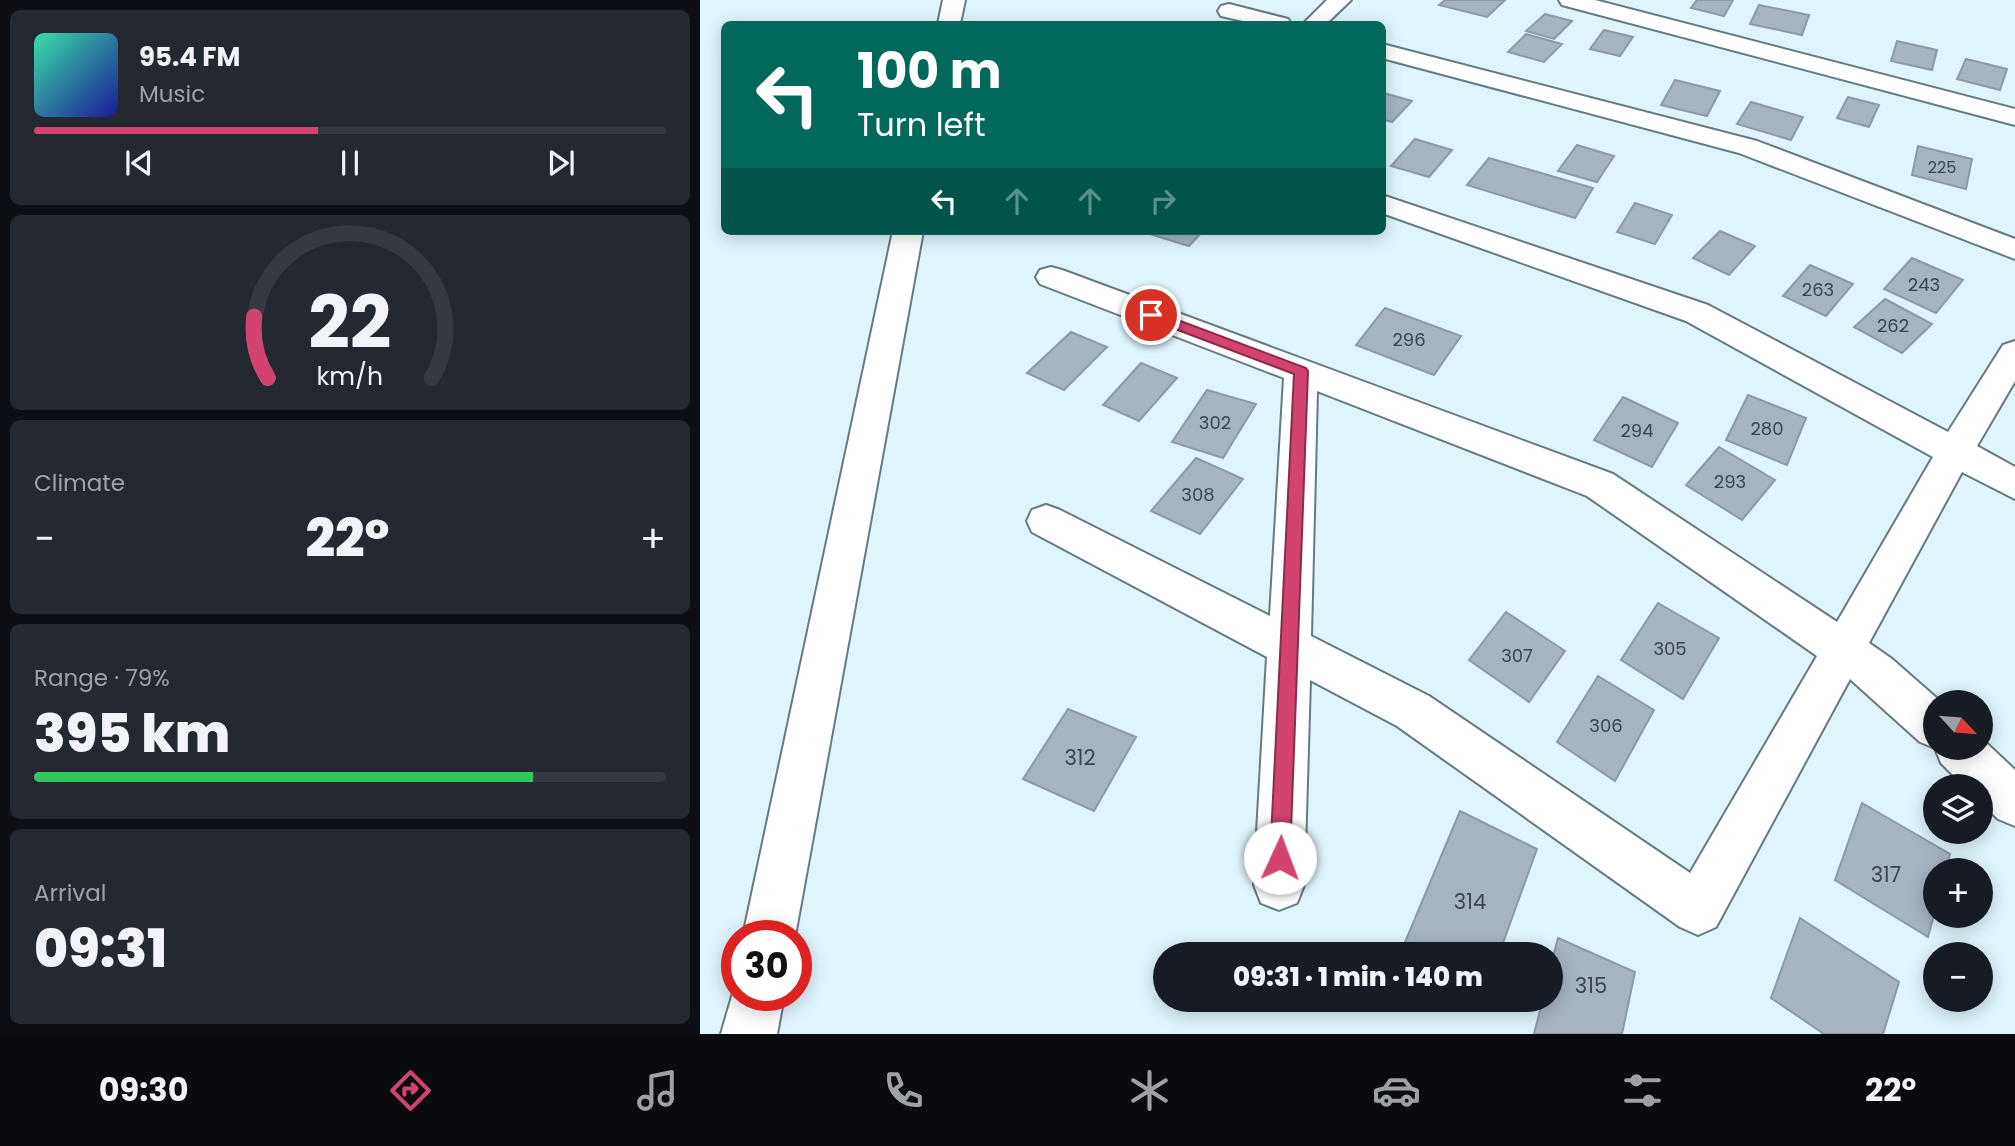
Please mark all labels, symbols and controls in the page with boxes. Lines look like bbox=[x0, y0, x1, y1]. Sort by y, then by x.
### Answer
text: 100 m bbox=[857, 37, 1002, 105]
text: 95.4 FM bbox=[139, 39, 240, 75]
icon: left bbox=[742, 49, 833, 140]
text: Music bbox=[139, 78, 205, 110]
text: Turn left bbox=[857, 102, 986, 147]
icon: previous bbox=[120, 144, 158, 182]
icon: pause bbox=[331, 144, 369, 182]
icon: next bbox=[542, 144, 580, 182]
house number: 225 bbox=[1928, 156, 1956, 179]
icon: left bbox=[925, 182, 963, 220]
icon: ahead bbox=[998, 182, 1036, 220]
icon: ahead bbox=[1071, 182, 1109, 220]
icon: right bbox=[1144, 182, 1182, 220]
house number: 243 bbox=[1908, 272, 1940, 297]
text: 22 bbox=[308, 273, 392, 374]
house number: 263 bbox=[1802, 277, 1834, 302]
pin bbox=[1121, 285, 1181, 345]
icon: arrive bbox=[1132, 296, 1170, 334]
house number: 262 bbox=[1877, 313, 1909, 338]
house number: 296 bbox=[1392, 327, 1426, 352]
text: km/h bbox=[317, 359, 383, 394]
house number: 302 bbox=[1199, 410, 1231, 435]
house number: 280 bbox=[1750, 416, 1784, 441]
house number: 294 bbox=[1620, 418, 1654, 443]
text: Climate bbox=[34, 467, 125, 499]
house number: 293 bbox=[1714, 469, 1746, 494]
house number: 308 bbox=[1181, 482, 1215, 507]
text: 22° bbox=[305, 502, 390, 575]
text: − bbox=[34, 512, 55, 565]
text: + bbox=[640, 512, 666, 565]
house number: 305 bbox=[1653, 636, 1687, 661]
house number: 307 bbox=[1501, 643, 1533, 668]
text: Range · 79% bbox=[34, 662, 170, 694]
north arrow bbox=[1923, 690, 1993, 760]
map controls bbox=[1923, 690, 1993, 1012]
text: 395 km bbox=[34, 697, 230, 770]
house number: 306 bbox=[1589, 713, 1623, 738]
house number: 312 bbox=[1064, 743, 1096, 772]
button: layers bbox=[1923, 774, 1993, 844]
position arrow bbox=[1243, 821, 1317, 895]
button: + bbox=[1923, 858, 1993, 928]
house number: 317 bbox=[1871, 860, 1901, 889]
text: Arrival bbox=[34, 877, 106, 909]
house number: 314 bbox=[1454, 887, 1486, 916]
text: 09:31 bbox=[34, 912, 167, 985]
speed limit sign: 30 bbox=[721, 920, 812, 1011]
button: − bbox=[1923, 942, 1993, 1012]
text: 09:31 · 1 min · 140 m bbox=[1233, 959, 1483, 995]
house number: 315 bbox=[1575, 971, 1607, 1000]
icon: directions bbox=[386, 1066, 435, 1115]
icon: music bbox=[633, 1066, 682, 1115]
icon: phone bbox=[879, 1066, 928, 1115]
icon: climate bbox=[1125, 1066, 1174, 1115]
icon: car bbox=[1372, 1066, 1421, 1115]
icon: filters bbox=[1618, 1066, 1667, 1115]
text: 09:30 bbox=[99, 1067, 189, 1112]
text: 22° bbox=[1865, 1067, 1916, 1112]

